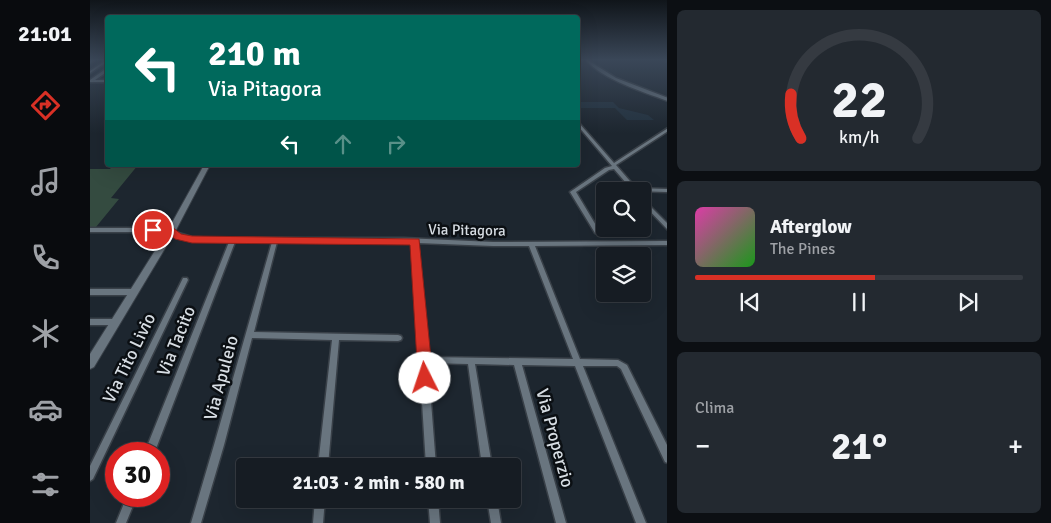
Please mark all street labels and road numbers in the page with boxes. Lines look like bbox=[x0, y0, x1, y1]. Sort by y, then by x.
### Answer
street label: Via Pitagora bbox=[428, 220, 506, 240]
street label: Via Tacito bbox=[152, 303, 200, 379]
street label: Via Tito Livio bbox=[98, 309, 160, 407]
street label: Via Apuleio bbox=[199, 333, 243, 423]
street label: Via Properzio bbox=[531, 386, 579, 490]

